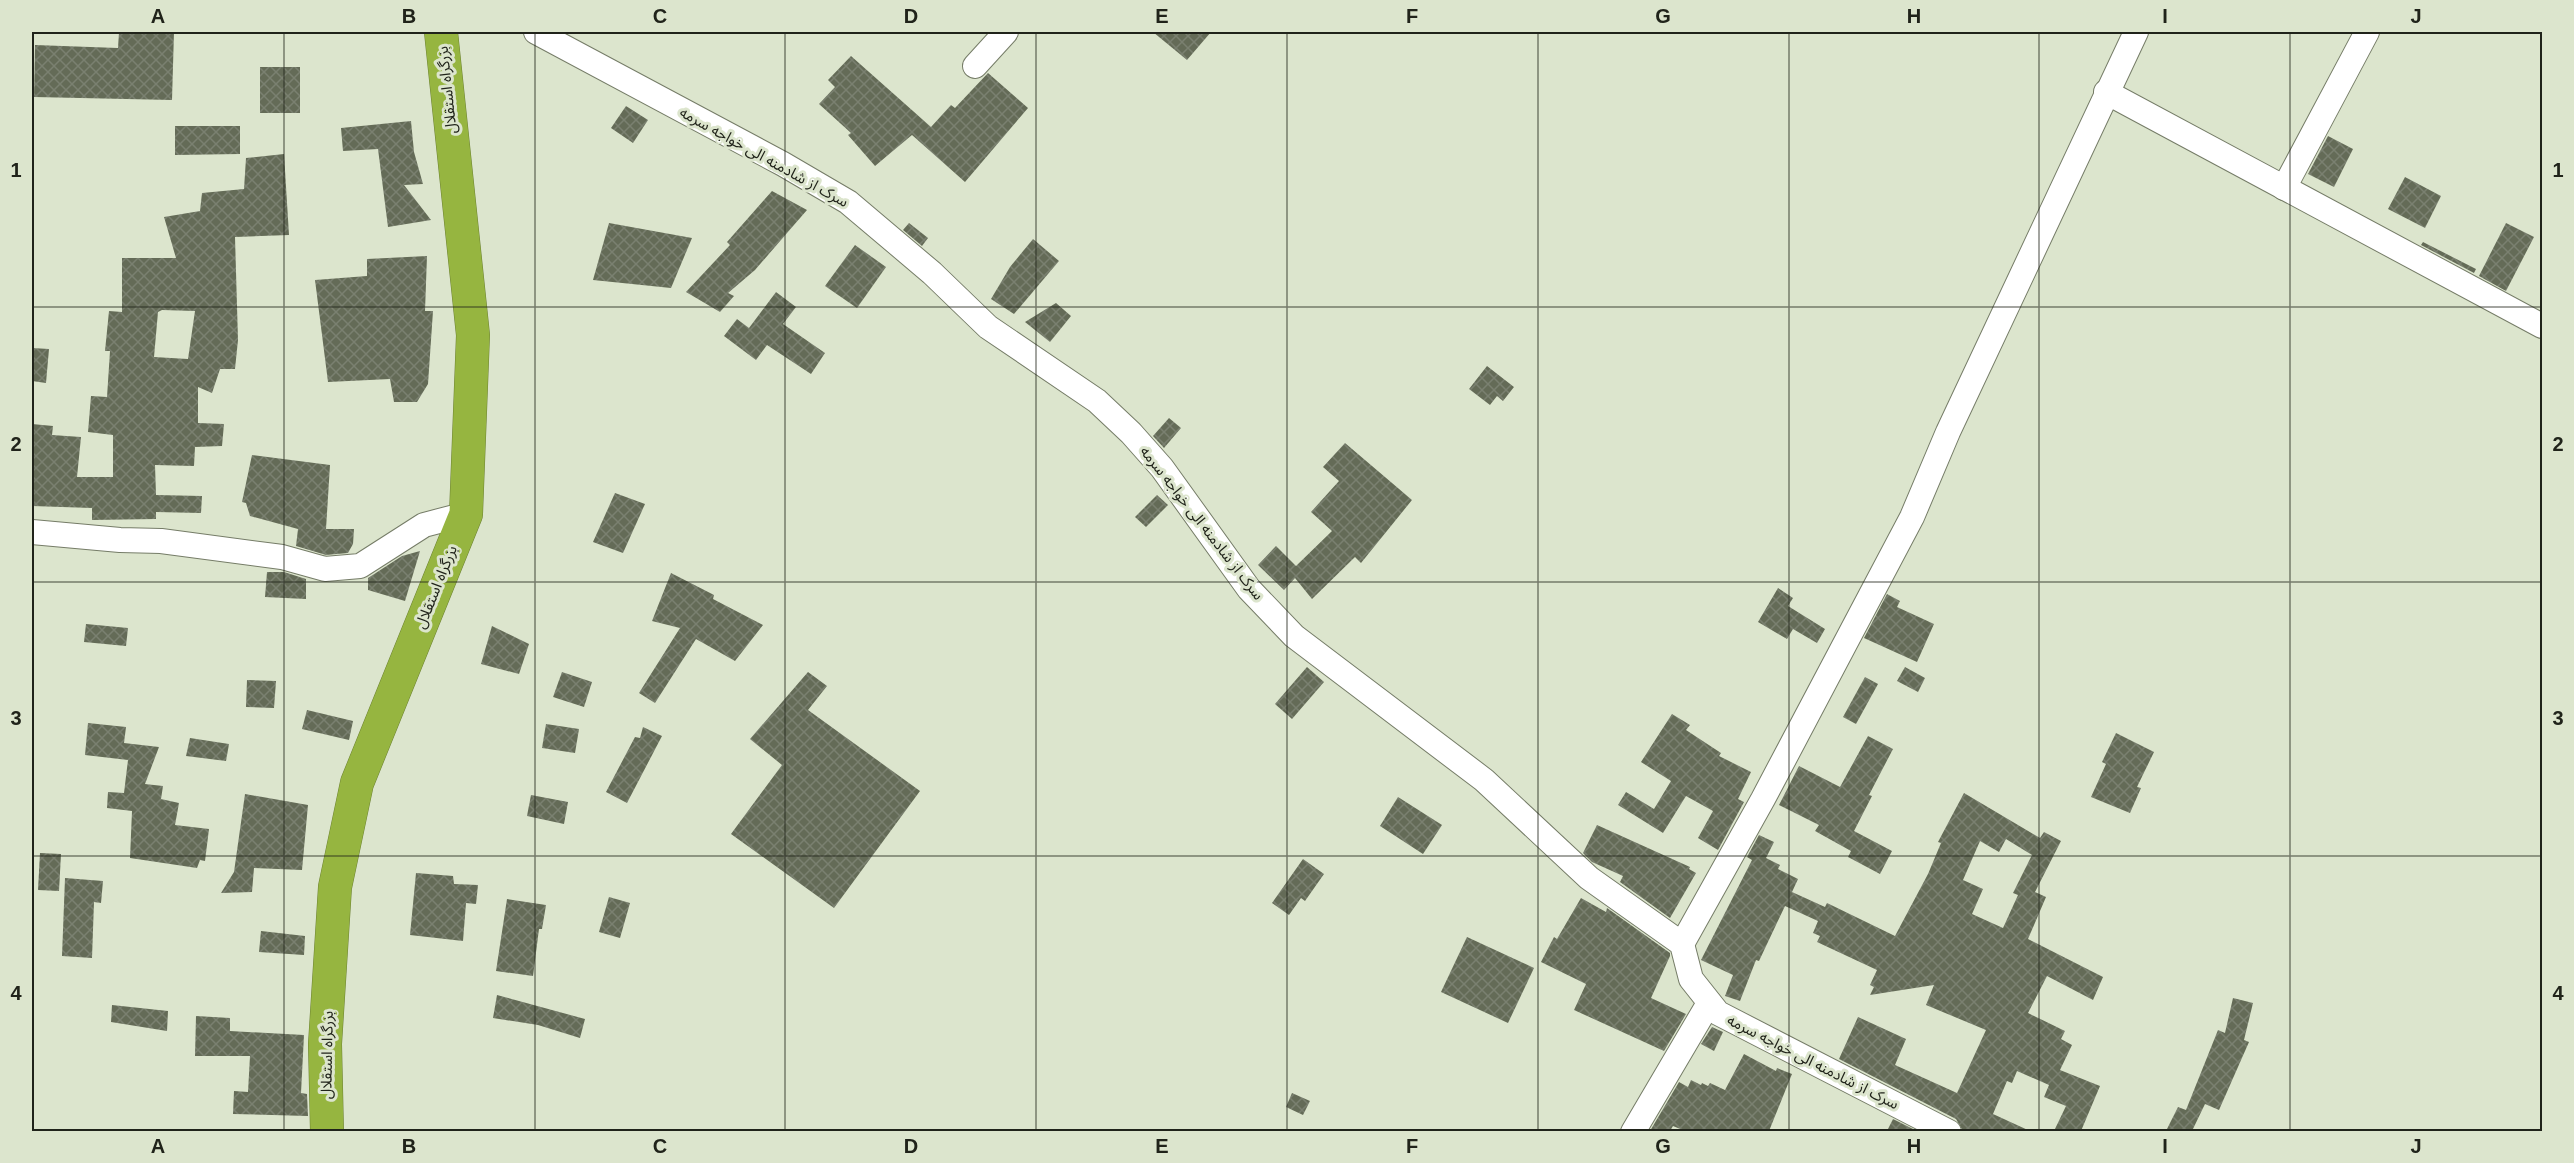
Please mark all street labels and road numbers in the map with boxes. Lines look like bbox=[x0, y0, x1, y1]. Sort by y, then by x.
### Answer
street label: بزرگراه استقلال bbox=[433, 45, 461, 135]
street label: سرک از شادمنه الی خواجه سرمه bbox=[676, 103, 852, 211]
street label: سرک از شادمنه الی خواجه سرمه bbox=[1136, 443, 1268, 604]
street label: بزرگراه استقلال bbox=[411, 543, 461, 631]
street label: بزرگراه استقلال bbox=[317, 1011, 337, 1099]
street label: سرک از شادمنه الی خواجه سرمه bbox=[1724, 1011, 1902, 1113]

